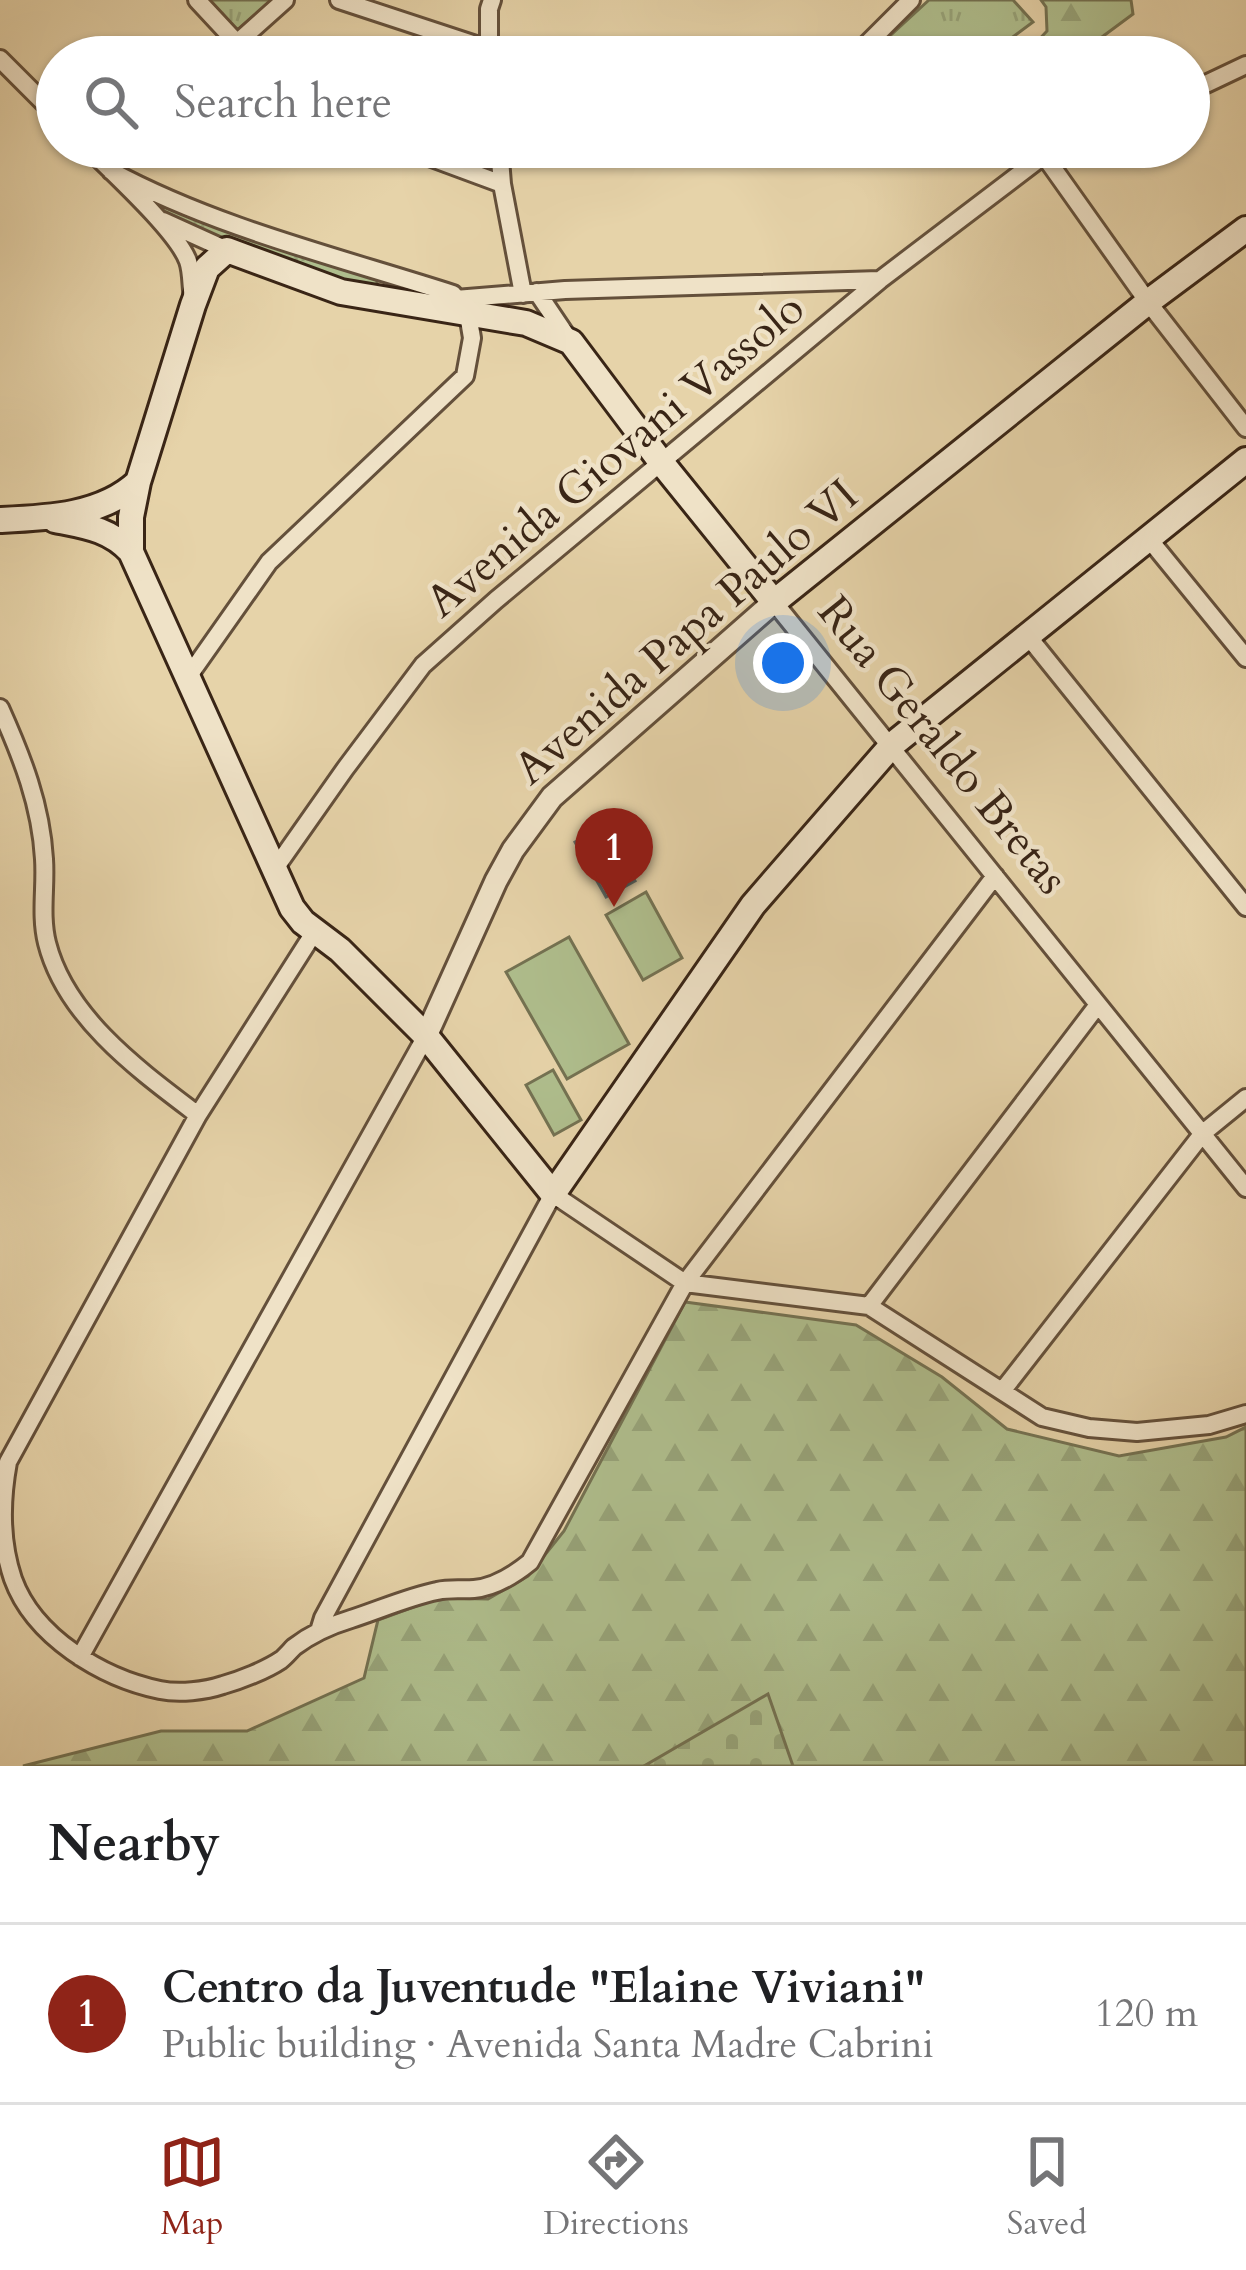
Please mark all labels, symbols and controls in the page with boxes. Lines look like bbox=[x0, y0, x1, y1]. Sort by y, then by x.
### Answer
search box bbox=[36, 36, 1210, 168]
icon: search bbox=[78, 69, 144, 135]
text: Search here bbox=[174, 72, 392, 133]
street label: Avenida Giovani Vassolo bbox=[413, 278, 817, 632]
street label: Avenida Papa Paulo VI bbox=[501, 465, 871, 799]
street label: Rua Geraldo Bretas bbox=[804, 583, 1082, 907]
your location bbox=[753, 633, 813, 693]
pin: 1 bbox=[575, 808, 653, 907]
text: Nearby bbox=[48, 1809, 220, 1879]
text: Centro da Juventude "Elaine Viviani" bbox=[162, 1957, 925, 2018]
text: 1 bbox=[77, 1987, 97, 2040]
text: 120 m bbox=[1095, 1987, 1198, 2040]
text: Public building · Avenida Santa Madre Cabrini bbox=[162, 2018, 934, 2071]
tab: Map bbox=[159, 2129, 225, 2246]
tab: Directions bbox=[543, 2129, 689, 2246]
tab: Saved bbox=[1007, 2129, 1087, 2246]

